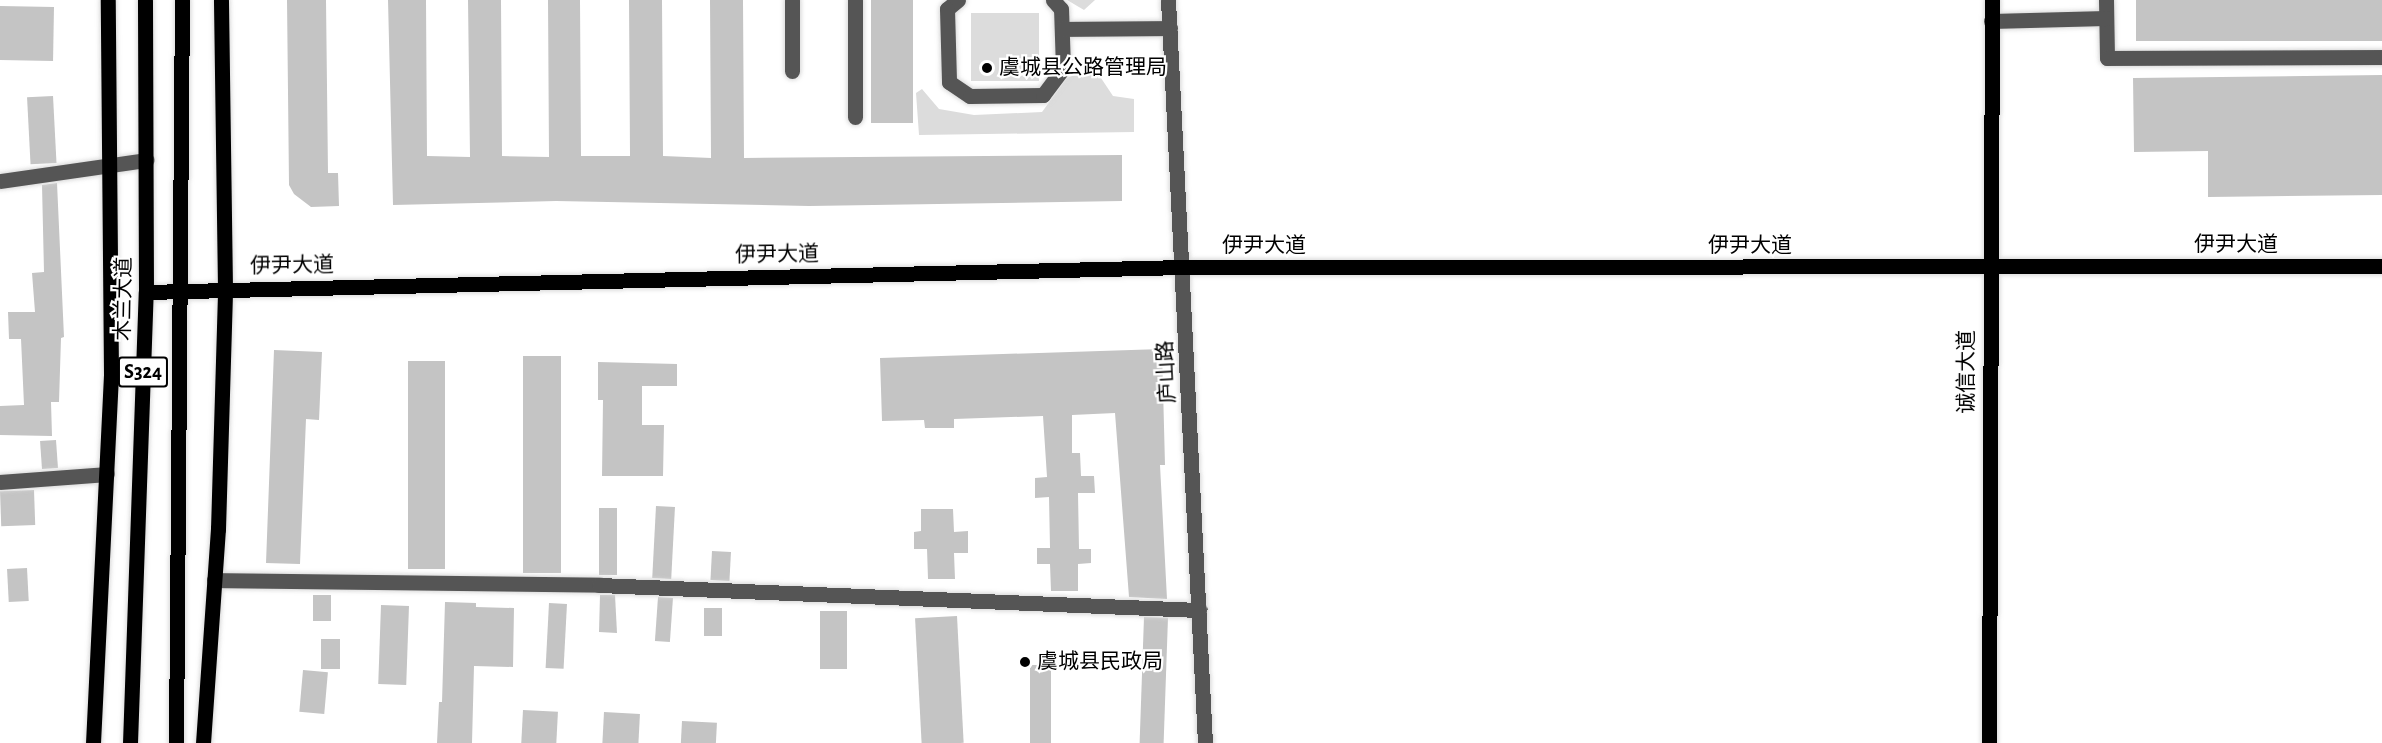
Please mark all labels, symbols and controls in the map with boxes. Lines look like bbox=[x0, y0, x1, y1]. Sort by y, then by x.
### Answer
place label: 虞城县公路管理局 bbox=[999, 55, 1167, 81]
marker: 虞城县公路管理局 bbox=[980, 61, 994, 75]
street label: 伊尹大道 bbox=[2194, 232, 2278, 258]
street label: 伊尹大道 bbox=[1222, 233, 1306, 259]
street label: 伊尹大道 bbox=[1708, 233, 1792, 259]
street label: 伊尹大道 bbox=[735, 242, 819, 268]
street label: 伊尹大道 bbox=[250, 253, 334, 279]
street label: 木兰大道 bbox=[111, 257, 137, 341]
street label: 诚信大道 bbox=[1954, 330, 1980, 414]
street label: 庐山路 bbox=[1153, 340, 1181, 404]
road number: S324 bbox=[118, 355, 168, 389]
place label: 虞城县民政局 bbox=[1037, 649, 1163, 675]
marker: 虞城县民政局 bbox=[1018, 655, 1032, 669]

